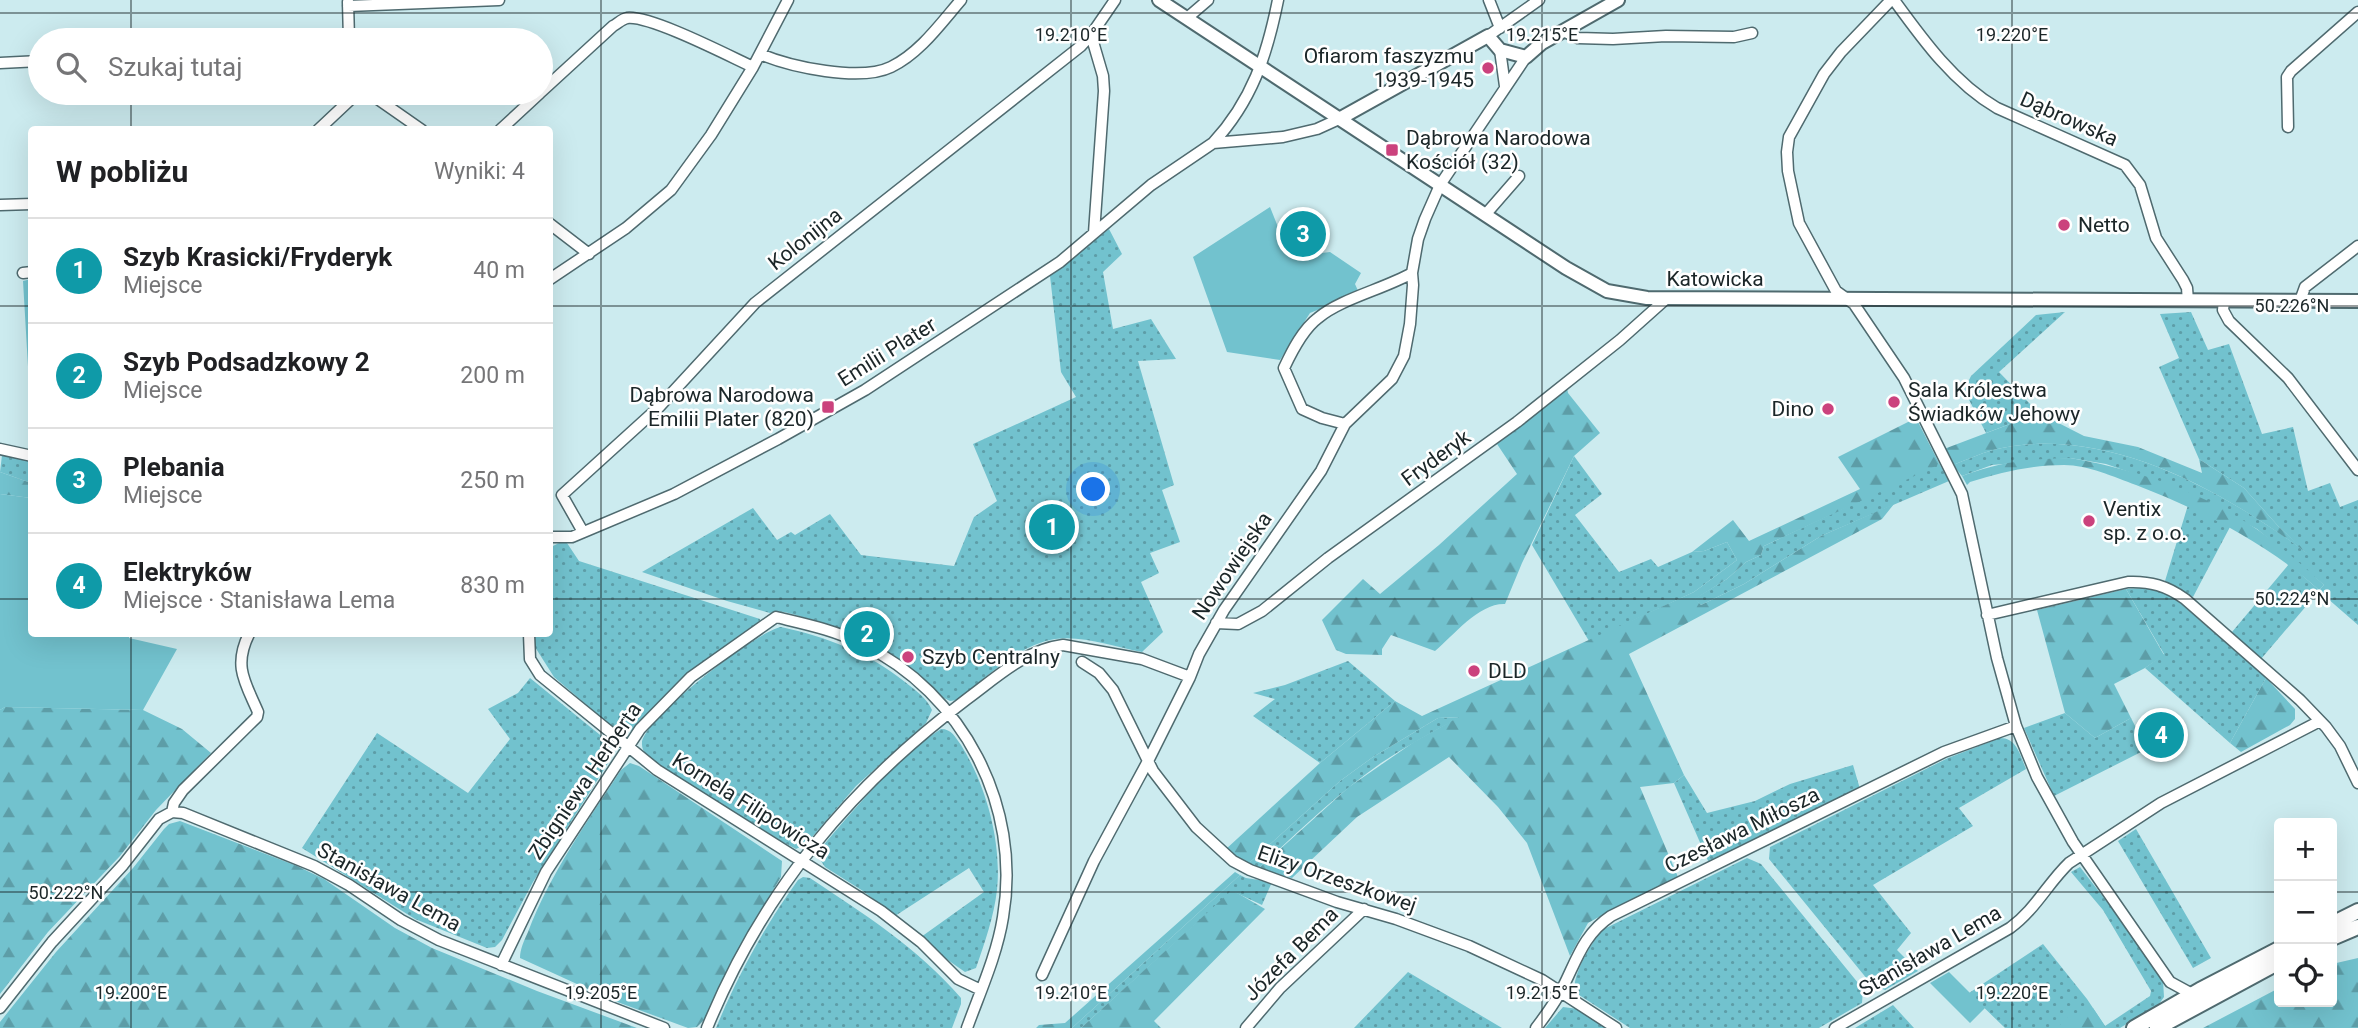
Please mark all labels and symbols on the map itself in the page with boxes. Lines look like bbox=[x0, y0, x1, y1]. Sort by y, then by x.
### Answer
text: 19.210°E bbox=[1035, 24, 1107, 45]
text: 19.215°E bbox=[1506, 24, 1578, 45]
text: 19.220°E bbox=[1976, 24, 2048, 45]
place label: Ofiarom faszyzmu 1939-1945 bbox=[1304, 44, 1474, 92]
marker: Ofiarom faszyzmu 1939-1945 bbox=[1480, 60, 1496, 76]
street label: Dąbrowska bbox=[2016, 87, 2122, 151]
place label: Dąbrowa Narodowa Kościół (32) bbox=[1406, 126, 1591, 174]
marker: Dąbrowa Narodowa Kościół (32) bbox=[1384, 142, 1400, 158]
street label: Kolonijna bbox=[763, 203, 847, 275]
pin: 3 bbox=[1280, 208, 1326, 260]
place label: Netto bbox=[2078, 213, 2130, 237]
marker: Netto bbox=[2056, 217, 2072, 233]
street label: Katowicka bbox=[1666, 267, 1764, 291]
text: 50.226°N bbox=[2255, 295, 2329, 316]
street label: Emilii Plater bbox=[834, 312, 940, 392]
place label: Sala Królestwa Świadków Jehowy bbox=[1908, 378, 2080, 426]
place label: Dąbrowa Narodowa Emilii Plater (820) bbox=[629, 383, 814, 431]
marker: Sala Królestwa Świadków Jehowy bbox=[1886, 394, 1902, 410]
place label: Dino bbox=[1772, 397, 1814, 421]
marker: Dąbrowa Narodowa Emilii Plater (820) bbox=[820, 399, 836, 415]
marker: Dino bbox=[1820, 401, 1836, 417]
street label: Fryderyk bbox=[1397, 425, 1475, 491]
your location bbox=[1076, 472, 1110, 506]
place label: Ventix sp. z o.o. bbox=[2103, 497, 2187, 545]
pin: 1 bbox=[1029, 501, 1075, 553]
street label: Nowowiejska bbox=[1187, 508, 1277, 624]
marker: Ventix sp. z o.o. bbox=[2081, 513, 2097, 529]
text: 50.224°N bbox=[2255, 588, 2329, 609]
pin: 2 bbox=[844, 608, 890, 660]
place label: Szyb Centralny bbox=[922, 645, 1060, 669]
marker: Szyb Centralny bbox=[900, 649, 916, 665]
place label: DLD bbox=[1488, 659, 1527, 683]
marker: DLD bbox=[1466, 663, 1482, 679]
street label: Zbigniewa Herberta bbox=[524, 698, 646, 864]
pin: 4 bbox=[2138, 709, 2184, 761]
street label: Kornela Filipowicza bbox=[668, 748, 834, 864]
street label: Czesława Miłosza bbox=[1661, 782, 1823, 878]
street label: Stanisława Lema bbox=[313, 838, 465, 936]
street label: Elizy Orzeszkowej bbox=[1254, 841, 1420, 917]
text: 50.222°N bbox=[29, 882, 103, 903]
street label: Stanisława Lema bbox=[1855, 901, 2005, 1001]
street label: Józefa Bema bbox=[1239, 902, 1343, 1006]
text: 19.200°E bbox=[95, 982, 167, 1003]
text: 19.205°E bbox=[565, 982, 637, 1003]
text: 19.210°E bbox=[1035, 982, 1107, 1003]
text: 19.215°E bbox=[1506, 982, 1578, 1003]
text: 19.220°E bbox=[1976, 982, 2048, 1003]

